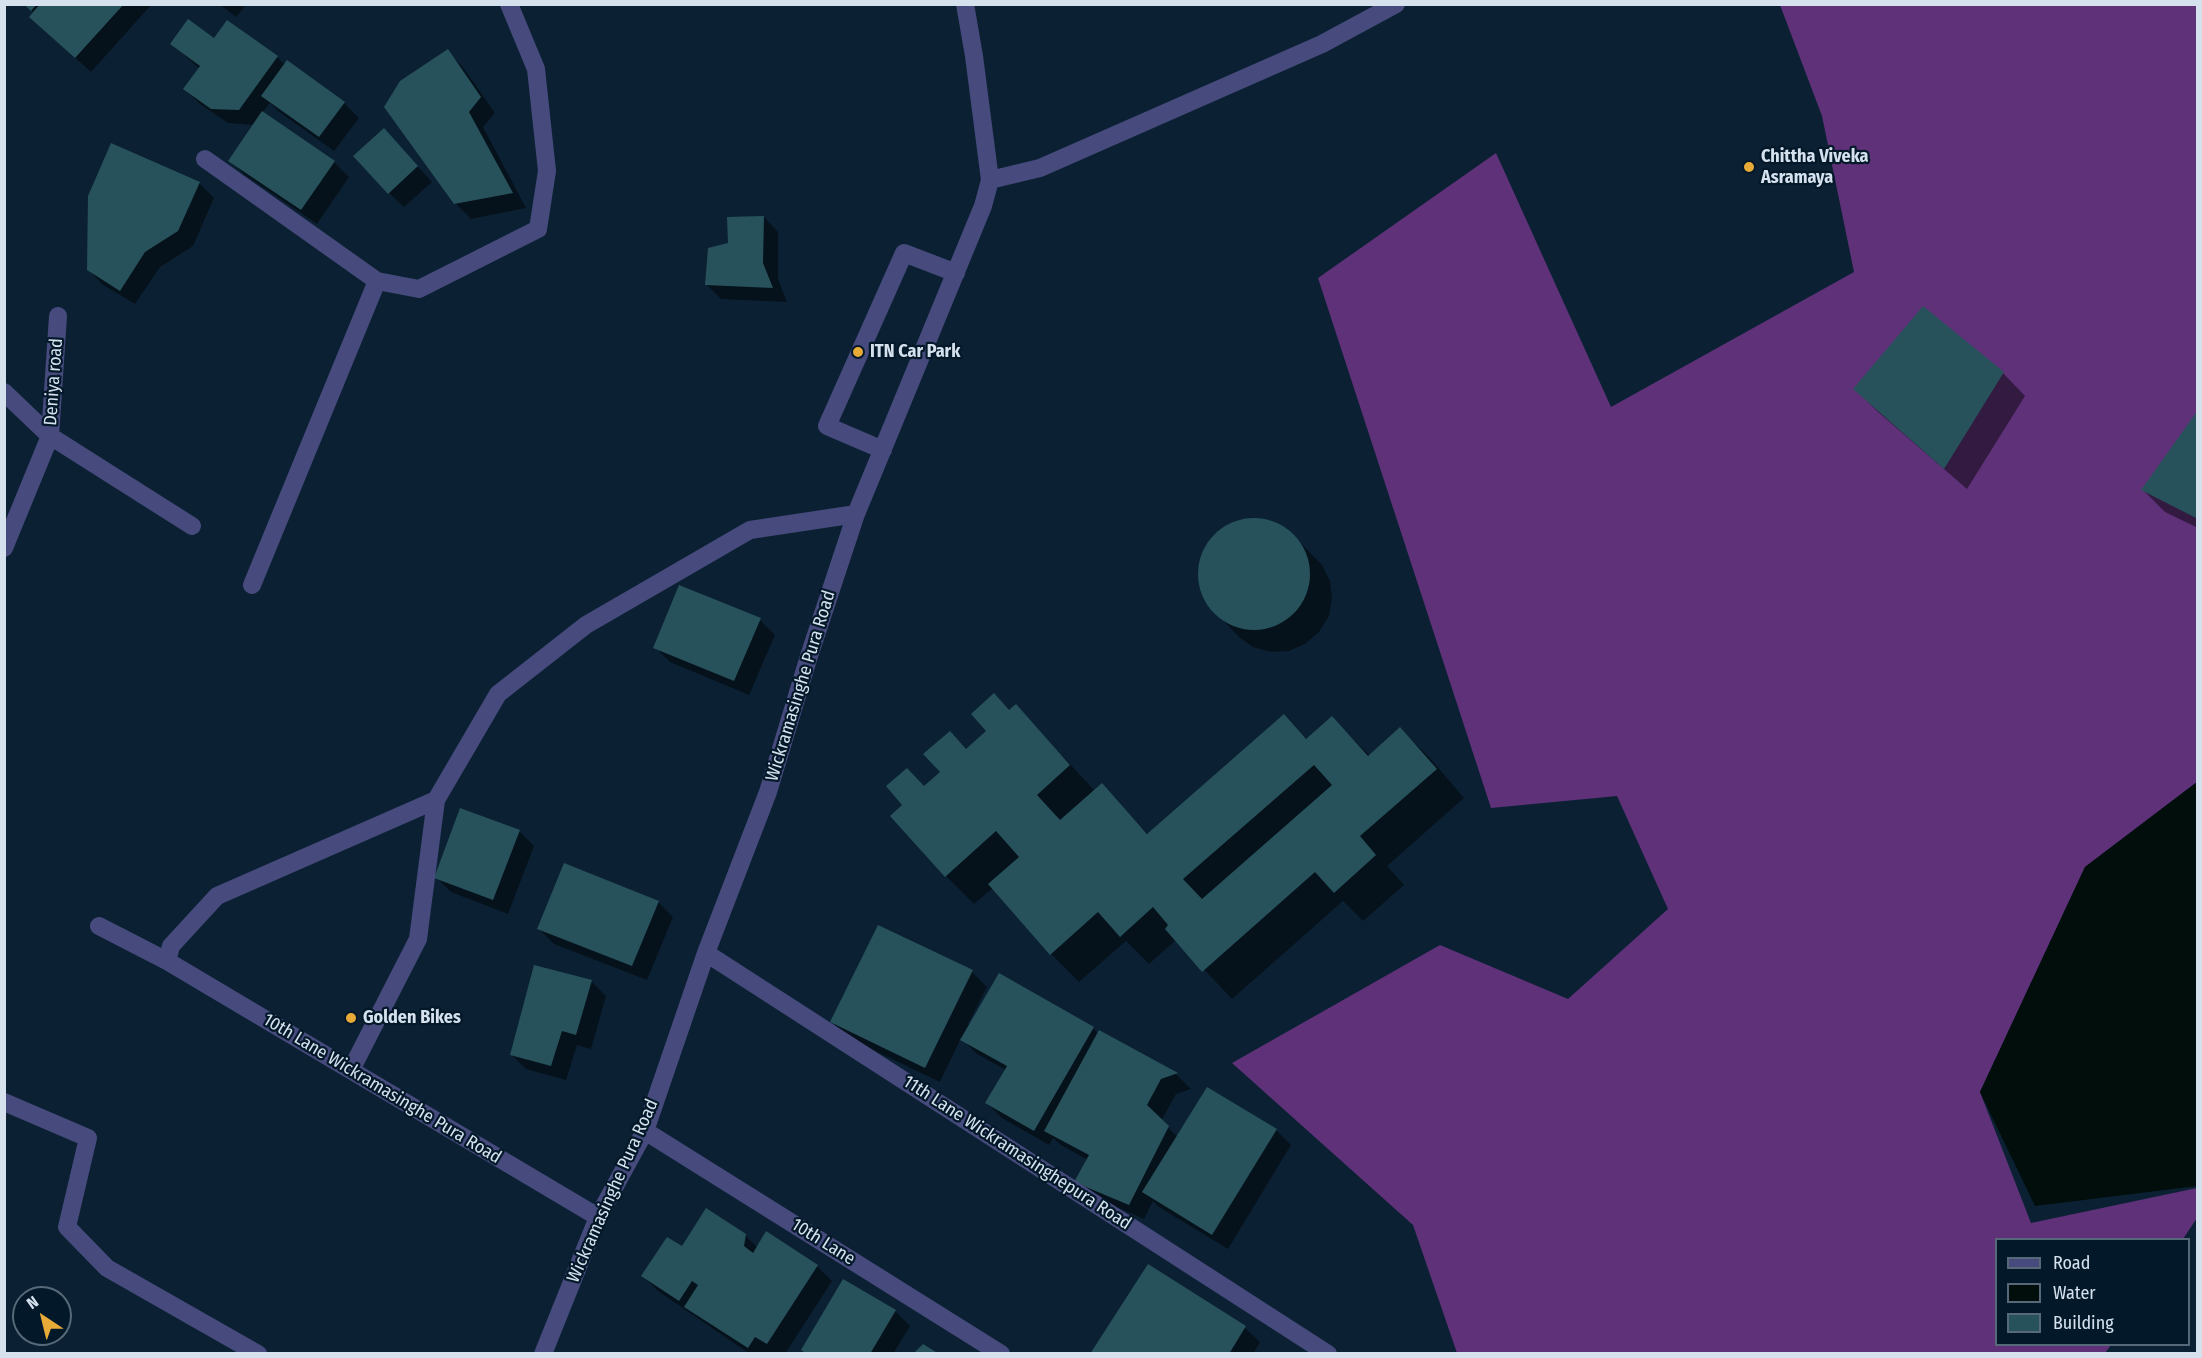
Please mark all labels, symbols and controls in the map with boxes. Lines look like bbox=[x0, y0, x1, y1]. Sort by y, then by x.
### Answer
place label: Chittha Viveka Asramaya bbox=[1761, 146, 1869, 188]
marker: Chittha Viveka Asramaya bbox=[1742, 160, 1756, 174]
street label: Deniya road bbox=[40, 337, 68, 427]
place label: ITN Car Park bbox=[870, 341, 960, 363]
marker: ITN Car Park bbox=[851, 345, 865, 359]
street label: Wickramasinghe Pura Road bbox=[762, 588, 840, 784]
place label: Golden Bikes bbox=[363, 1007, 461, 1029]
street label: 10th Lane Wickramasinghe Pura Road bbox=[259, 1009, 505, 1169]
marker: Golden Bikes bbox=[344, 1011, 358, 1025]
street label: 11th Lane Wickramasinghepura Road bbox=[899, 1071, 1135, 1235]
street label: Wickramasinghe Pura Road bbox=[563, 1096, 663, 1286]
street label: 10th Lane bbox=[787, 1214, 859, 1270]
legend bbox=[1995, 1238, 2190, 1346]
text: Road bbox=[2053, 1252, 2090, 1274]
text: Water bbox=[2053, 1282, 2096, 1304]
north arrow bbox=[12, 1286, 72, 1346]
text: N bbox=[23, 1292, 42, 1313]
text: Building bbox=[2053, 1312, 2114, 1334]

